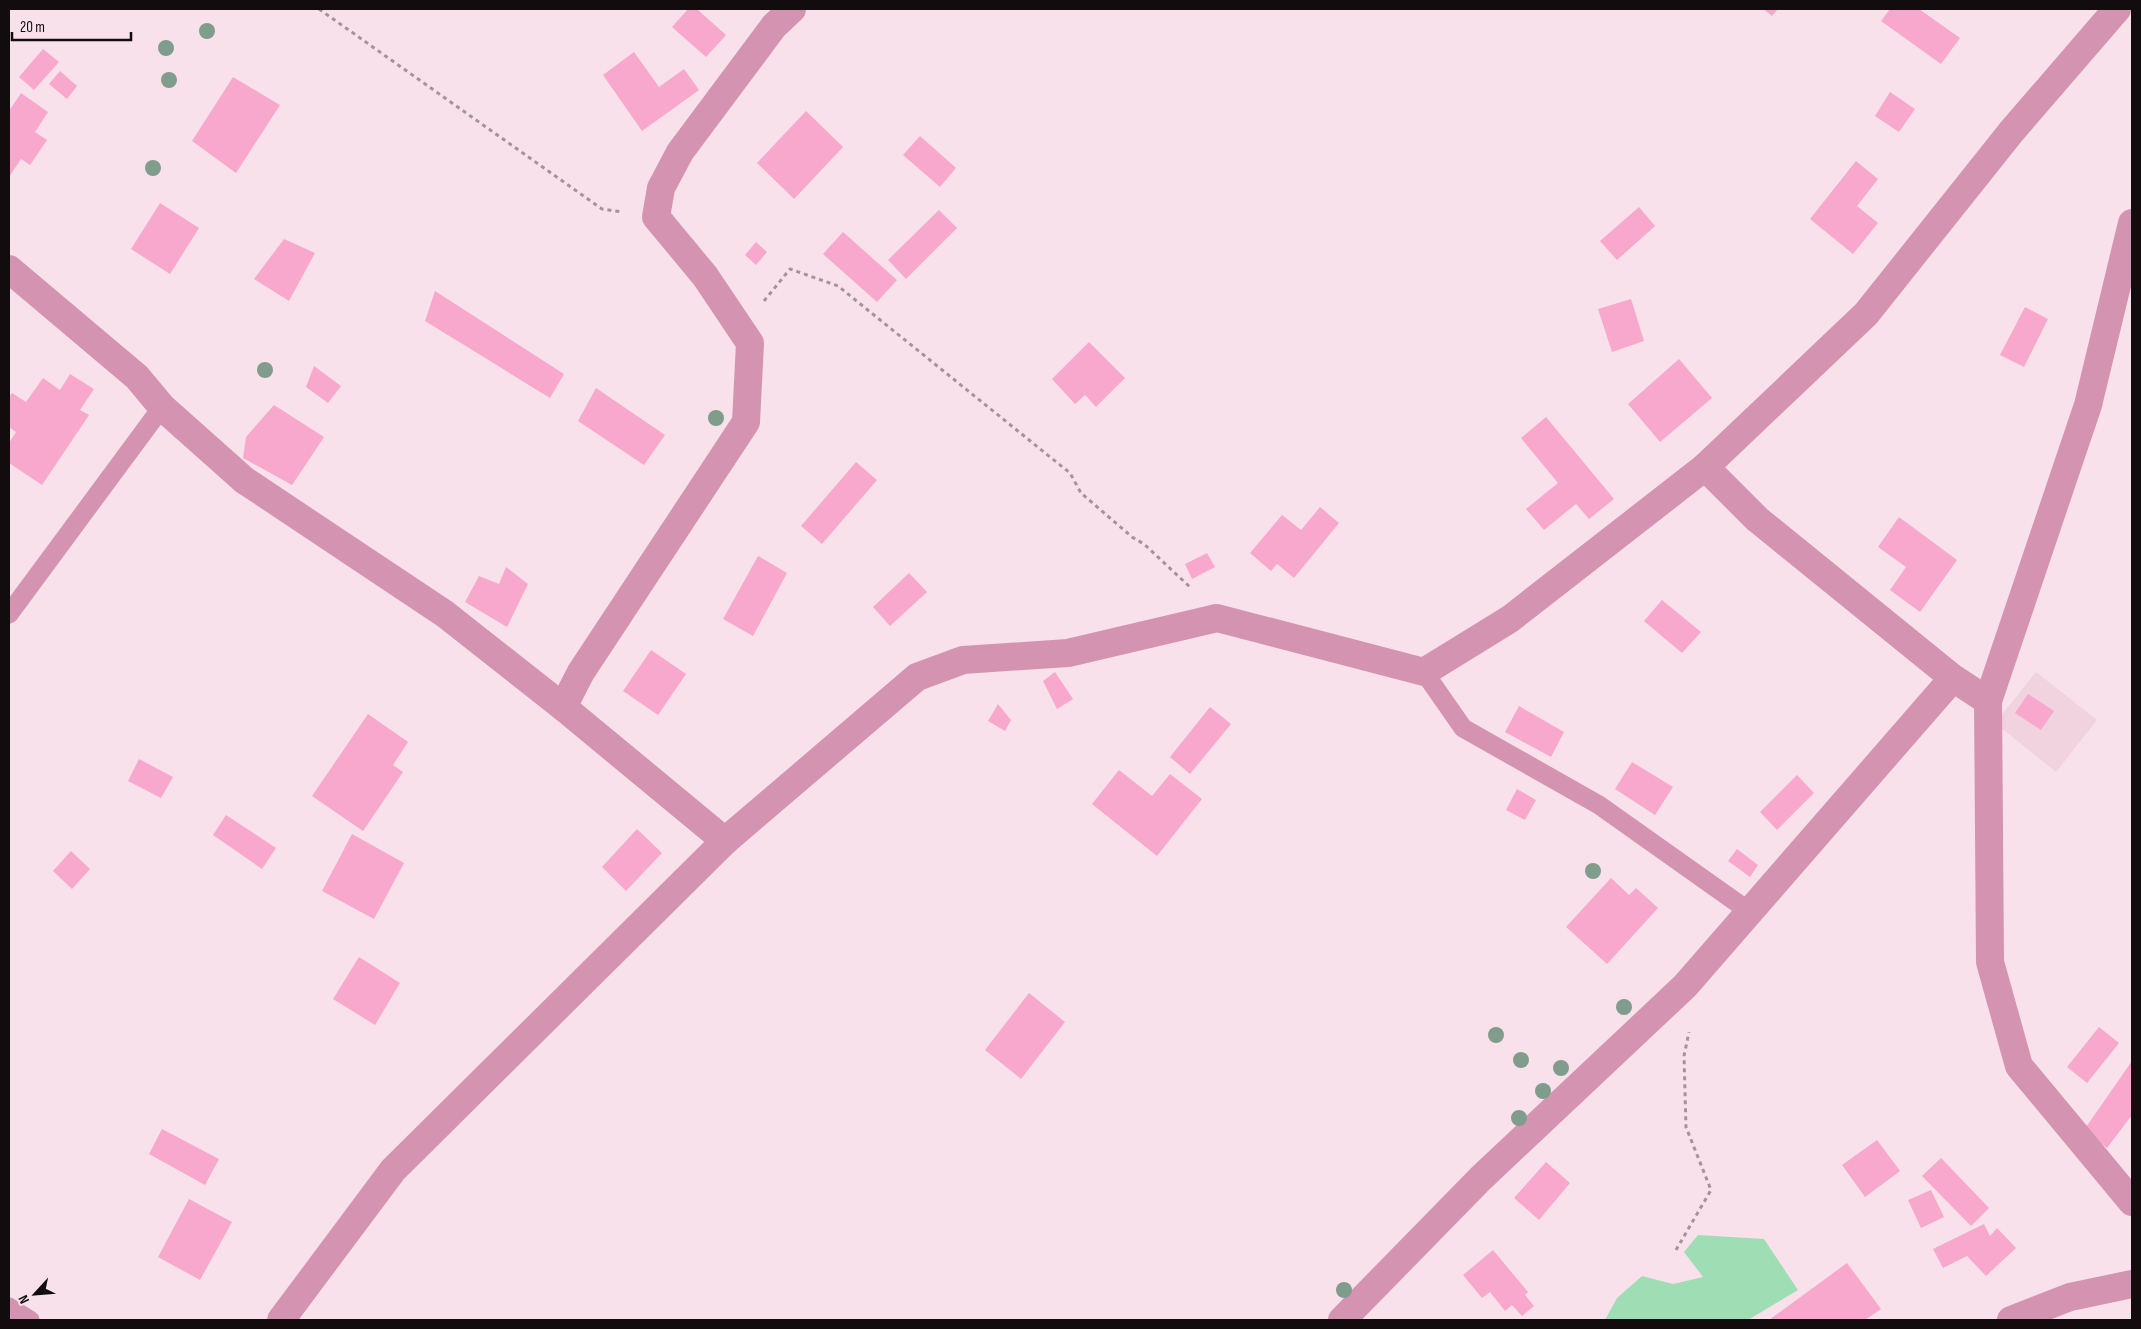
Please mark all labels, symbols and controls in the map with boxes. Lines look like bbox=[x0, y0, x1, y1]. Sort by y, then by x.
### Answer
scale bar bbox=[12, 10, 131, 42]
text: 20 m bbox=[20, 18, 45, 37]
north arrow bbox=[10, 1269, 60, 1319]
text: N bbox=[14, 1292, 33, 1307]

